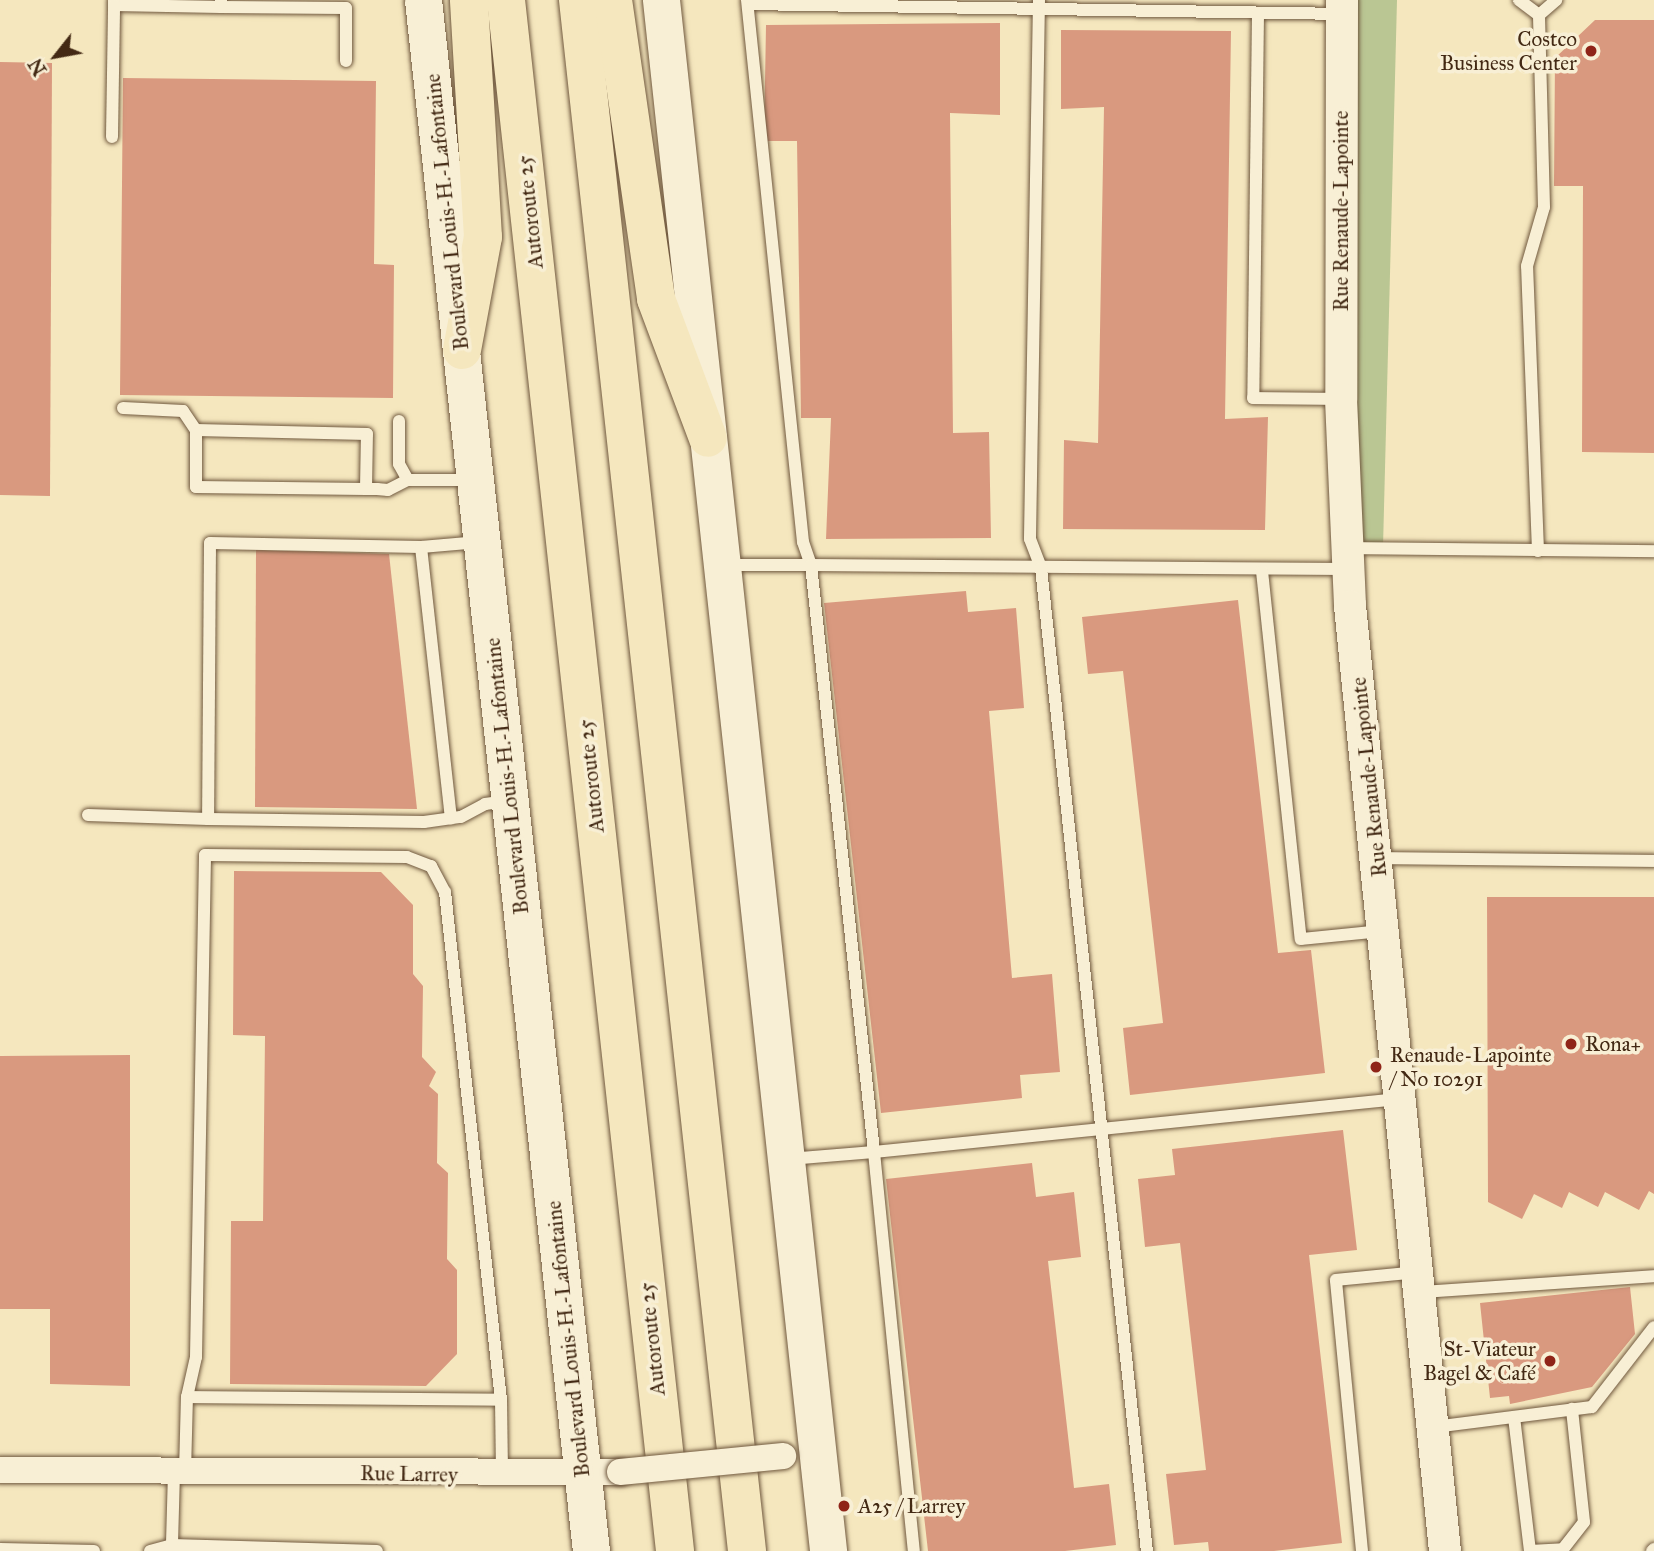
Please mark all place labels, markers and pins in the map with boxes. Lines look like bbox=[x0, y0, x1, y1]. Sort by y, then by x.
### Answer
place label: Costco Business Center bbox=[1440, 26, 1577, 76]
marker: Costco Business Center bbox=[1583, 43, 1599, 59]
place label: Rona+ bbox=[1585, 1031, 1641, 1057]
marker: Rona+ bbox=[1563, 1036, 1579, 1052]
place label: Renaude-Lapointe / No 10291 bbox=[1390, 1042, 1552, 1092]
marker: Renaude-Lapointe / No 10291 bbox=[1368, 1059, 1384, 1075]
place label: St-Viateur Bagel & Café bbox=[1423, 1336, 1536, 1386]
marker: St-Viateur Bagel & Café bbox=[1542, 1353, 1558, 1369]
place label: A25 / Larrey bbox=[858, 1493, 965, 1519]
marker: A25 / Larrey bbox=[836, 1498, 852, 1514]

